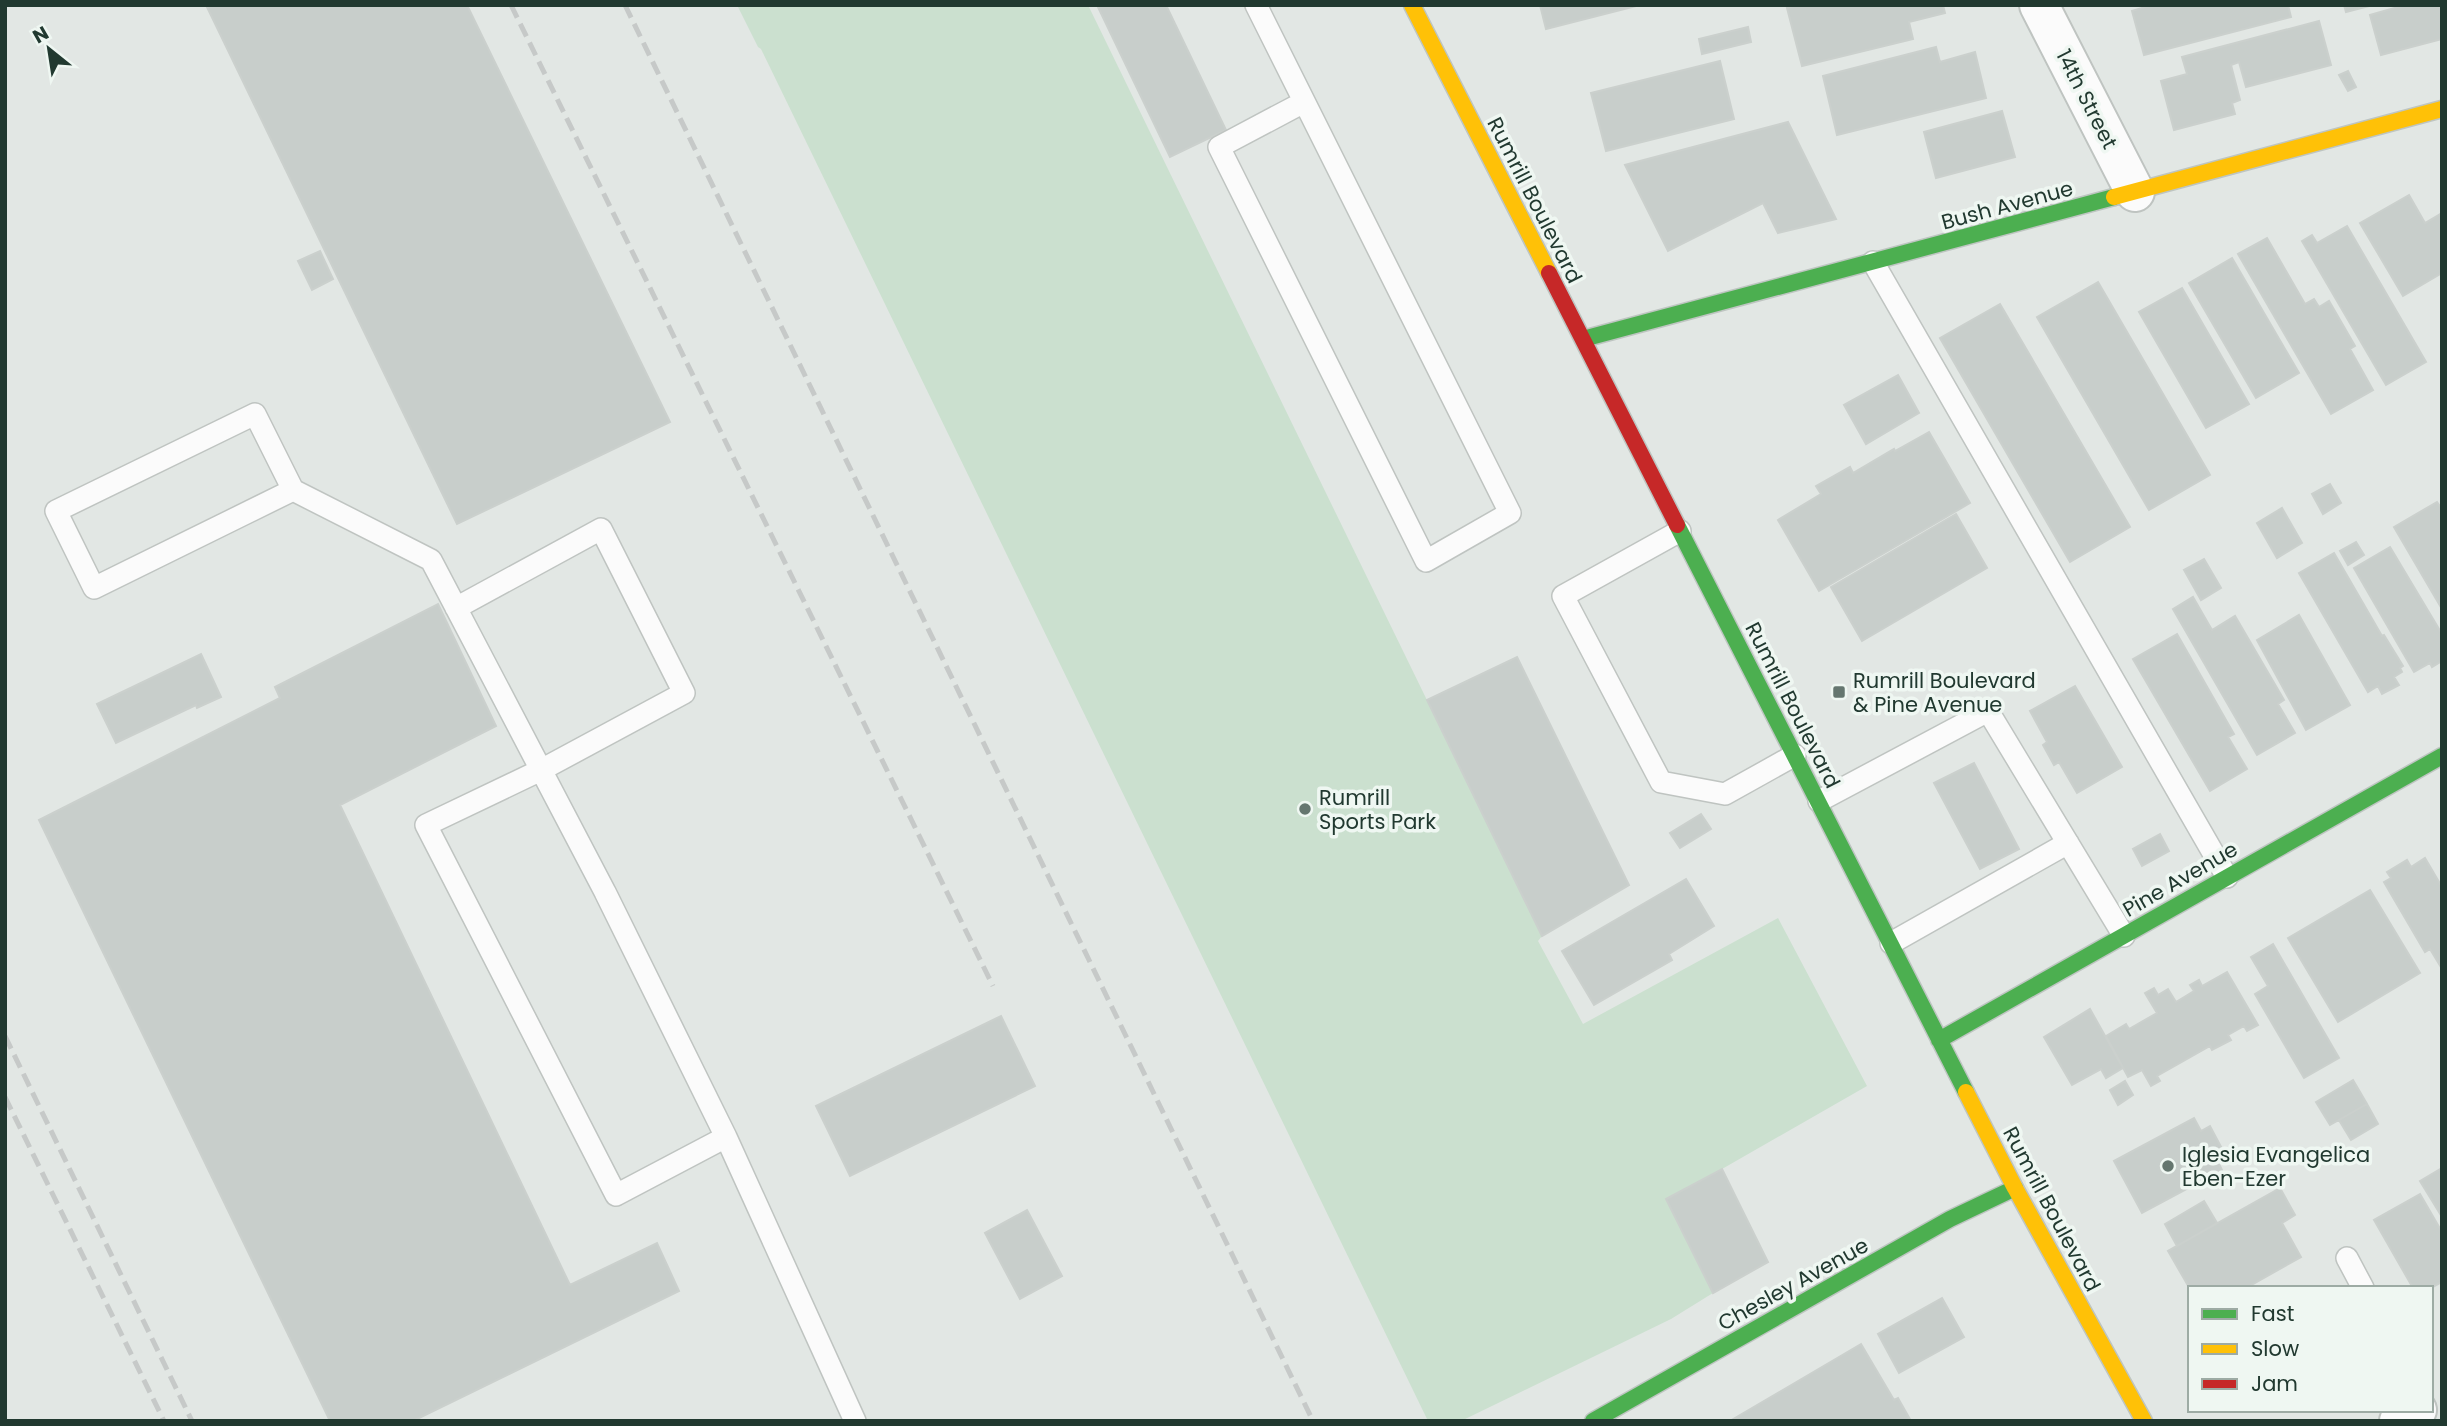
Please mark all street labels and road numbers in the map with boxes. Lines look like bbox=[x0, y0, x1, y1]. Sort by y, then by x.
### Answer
street label: 14th Street bbox=[2050, 44, 2124, 154]
street label: Rumrill Boulevard bbox=[1481, 112, 1589, 288]
street label: Bush Avenue bbox=[1938, 173, 2076, 237]
street label: Rumrill Boulevard bbox=[1739, 617, 1847, 793]
street label: Pine Avenue bbox=[2117, 834, 2243, 924]
street label: Rumrill Boulevard bbox=[1996, 1122, 2108, 1296]
street label: Chesley Avenue bbox=[1712, 1231, 1874, 1337]

